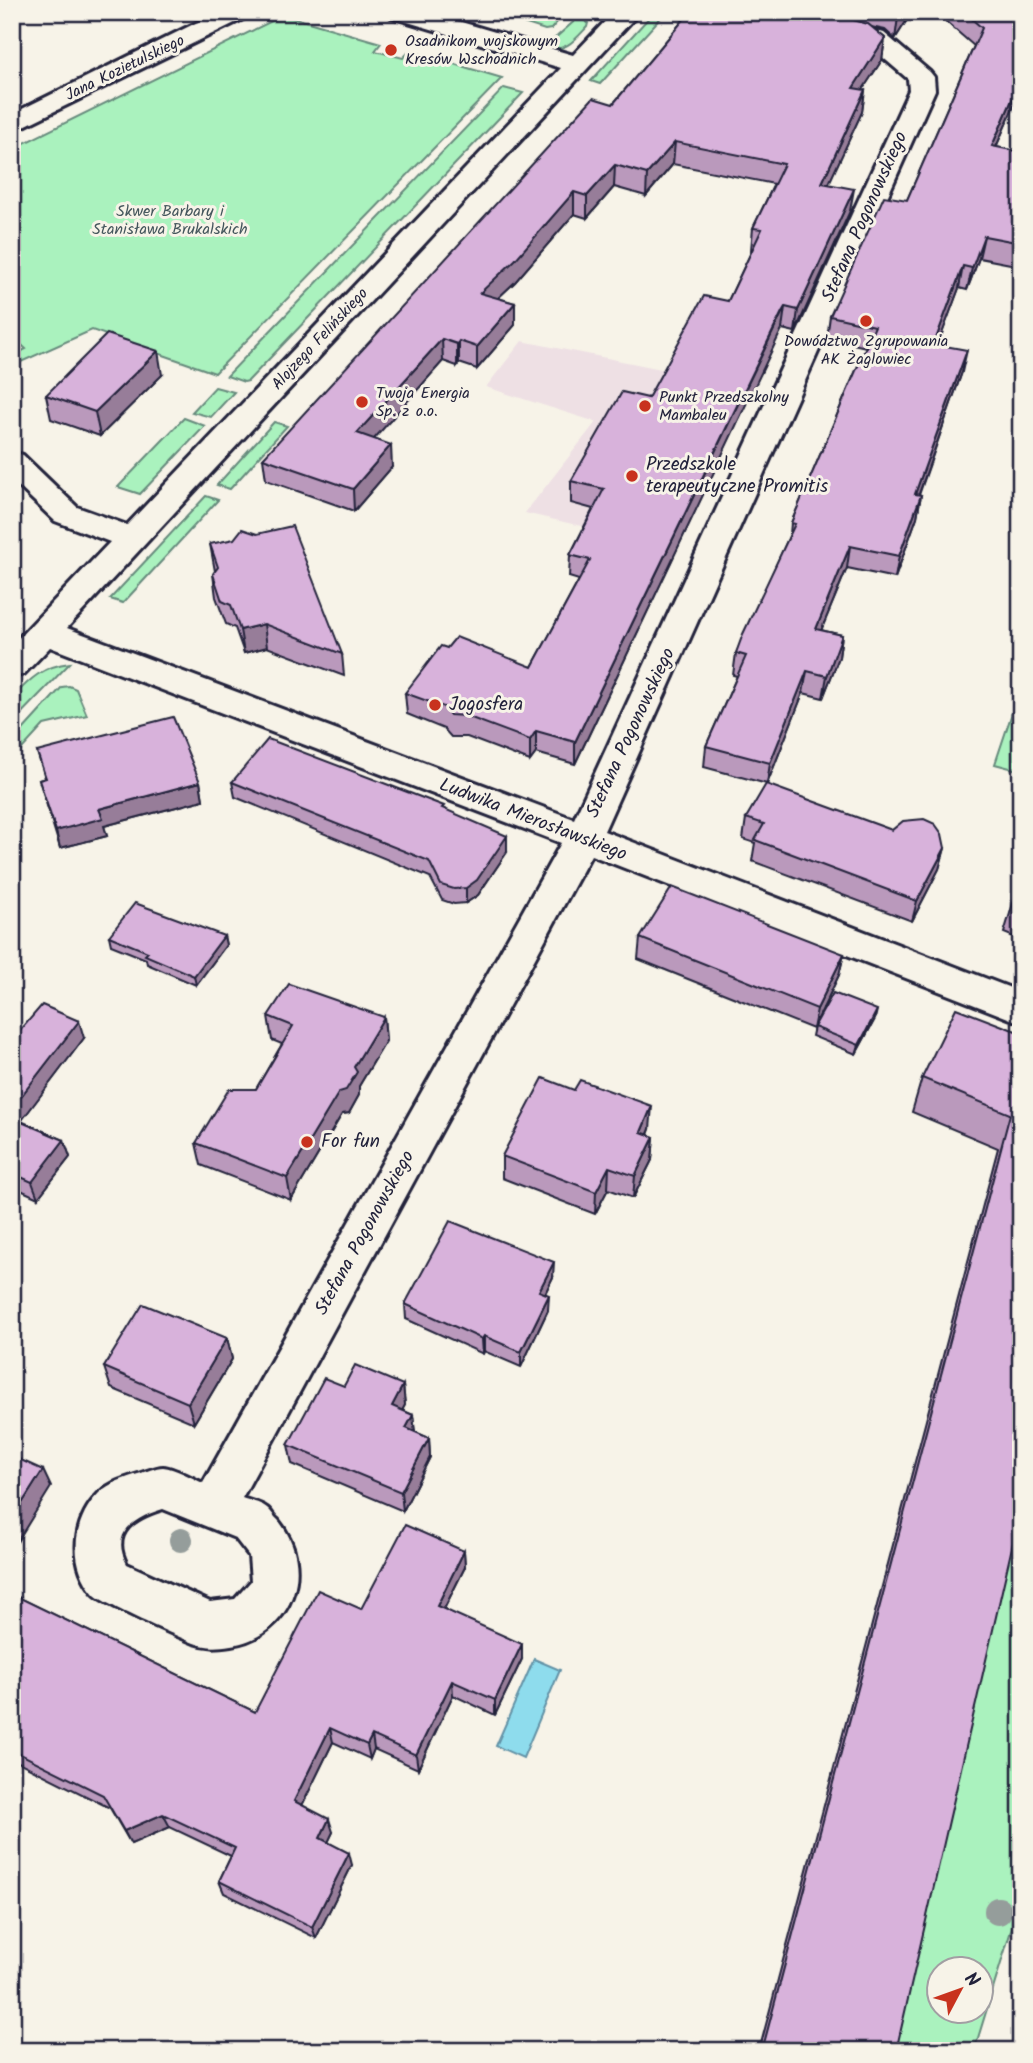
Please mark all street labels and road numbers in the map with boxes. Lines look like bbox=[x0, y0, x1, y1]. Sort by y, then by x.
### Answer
street label: Jana Kozietulskiego bbox=[61, 28, 189, 108]
street label: Stefana Pogonowskiego bbox=[814, 127, 916, 307]
street label: Alojzego Felińskiego bbox=[266, 282, 374, 396]
street label: Stefana Pogonowskiego bbox=[578, 643, 684, 823]
street label: Ludwika Mierosławskiego bbox=[435, 770, 631, 870]
street label: Stefana Pogonowskiego bbox=[307, 1145, 423, 1321]

